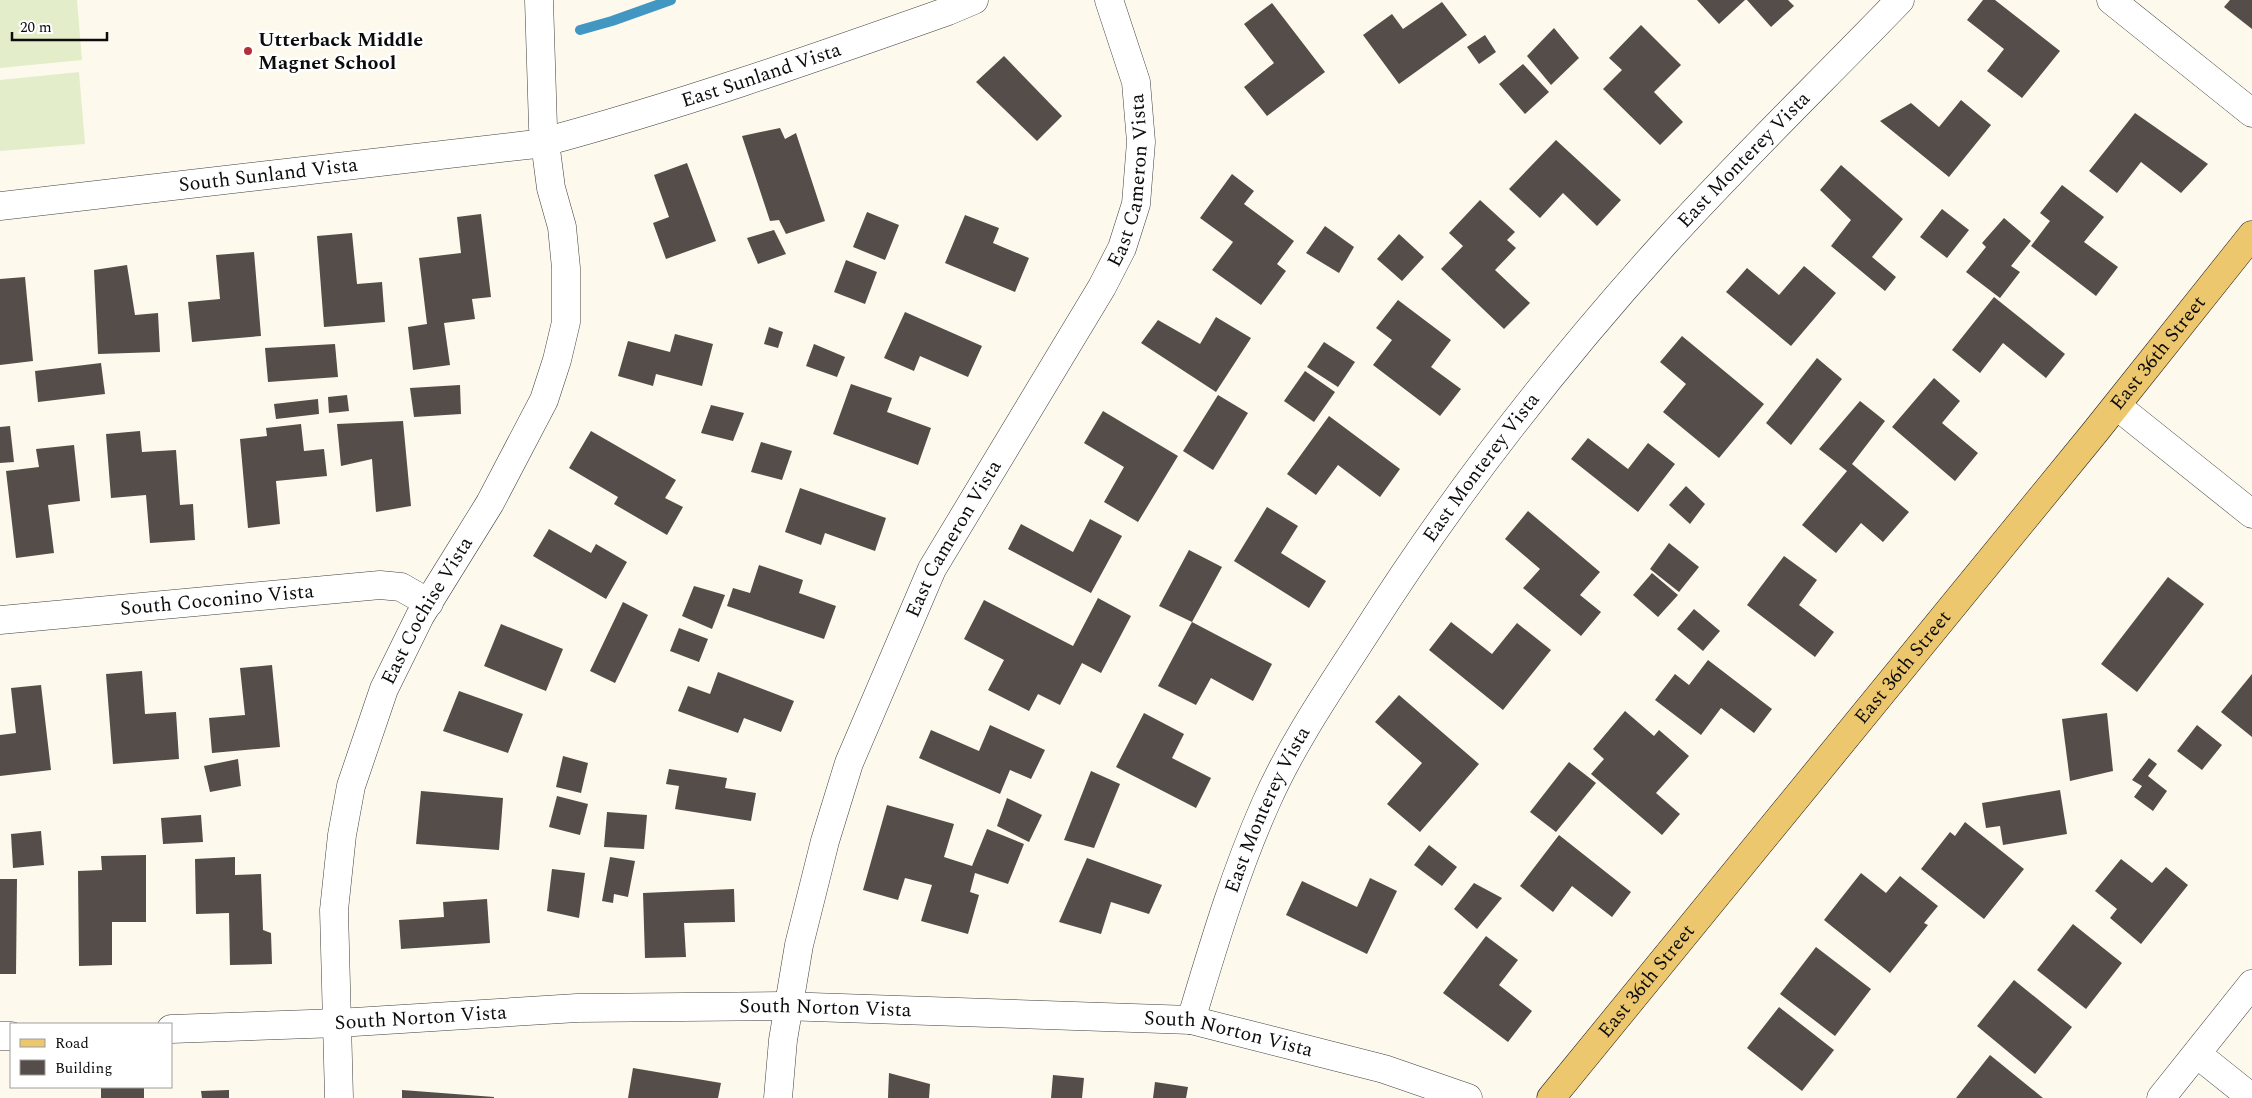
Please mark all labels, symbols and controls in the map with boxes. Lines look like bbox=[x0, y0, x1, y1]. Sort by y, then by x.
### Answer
scale bar bbox=[12, 10, 108, 42]
text: 20 m bbox=[20, 16, 52, 39]
place label: Utterback Middle Magnet School bbox=[258, 25, 423, 78]
street label: East Sunland Vista bbox=[677, 35, 845, 116]
marker: Utterback Middle Magnet School bbox=[242, 45, 254, 57]
street label: East Monterey Vista bbox=[1670, 84, 1818, 235]
street label: East Cameron Vista bbox=[1100, 92, 1156, 272]
street label: South Sunland Vista bbox=[177, 150, 360, 200]
street label: East 36th Street bbox=[2103, 289, 2213, 417]
street label: East Monterey Vista bbox=[1415, 386, 1547, 549]
street label: East Cameron Vista bbox=[898, 454, 1009, 622]
street label: East Cochise Vista bbox=[373, 531, 481, 690]
street label: South Coconino Vista bbox=[119, 576, 315, 624]
street label: East 36th Street bbox=[1847, 604, 1959, 731]
street label: East Monterey Vista bbox=[1217, 720, 1318, 897]
street label: East 36th Street bbox=[1591, 917, 1702, 1045]
street label: South Norton Vista bbox=[739, 991, 912, 1025]
street label: South Norton Vista bbox=[334, 997, 508, 1038]
street label: South Norton Vista bbox=[1143, 1003, 1316, 1065]
legend bbox=[10, 1023, 172, 1088]
text: Road bbox=[55, 1032, 89, 1055]
text: Building bbox=[55, 1057, 112, 1080]

